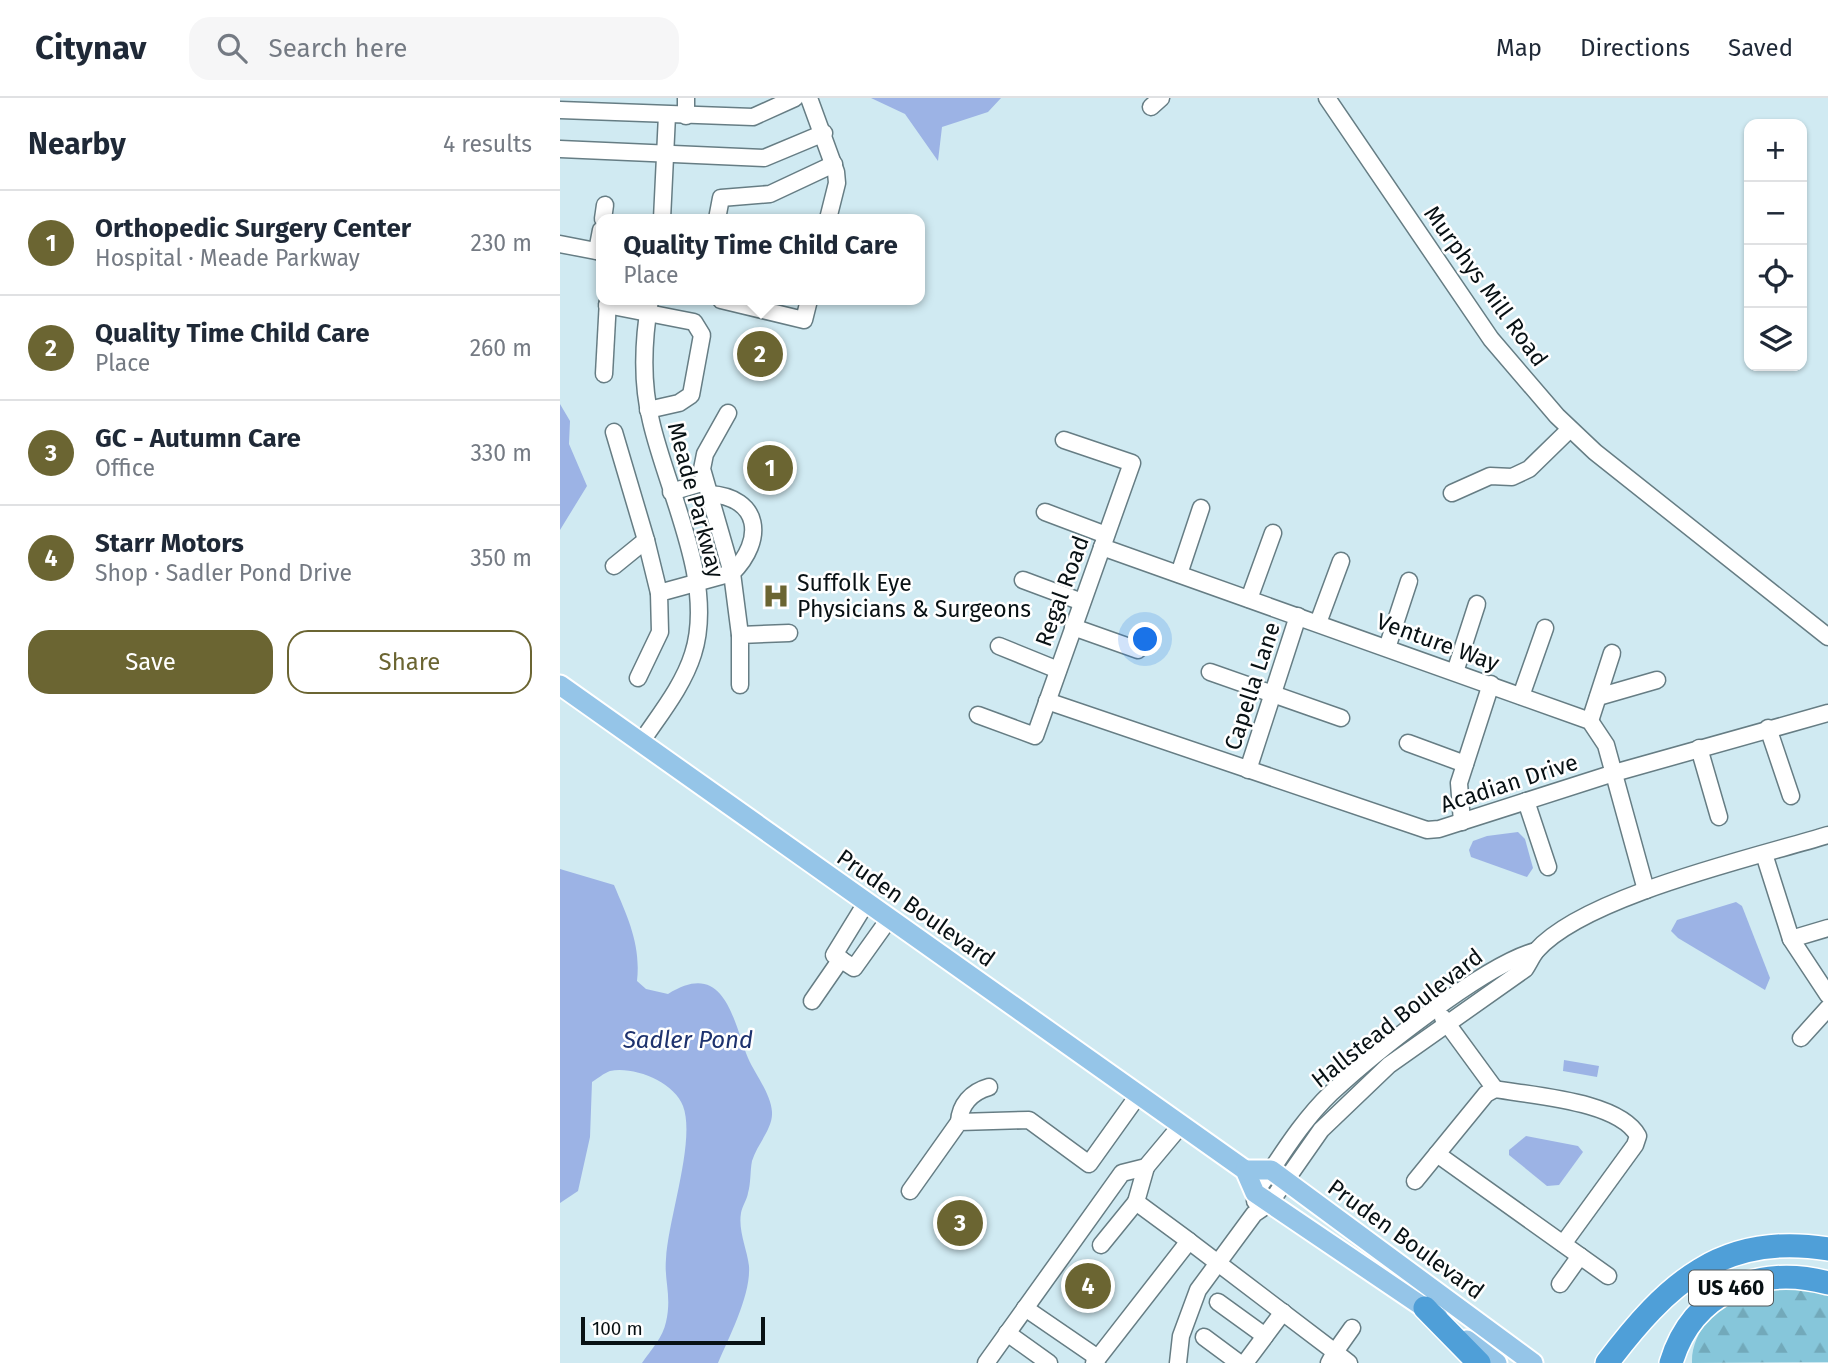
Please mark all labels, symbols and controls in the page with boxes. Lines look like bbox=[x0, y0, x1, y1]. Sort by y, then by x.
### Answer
search box bbox=[189, 17, 679, 80]
text: Citynav bbox=[35, 28, 147, 68]
icon: search bbox=[213, 29, 251, 67]
text: Search here bbox=[269, 33, 407, 64]
text: Map bbox=[1496, 34, 1542, 62]
text: Directions bbox=[1580, 34, 1690, 62]
text: Saved bbox=[1728, 34, 1793, 62]
map controls bbox=[1744, 119, 1807, 371]
button: + bbox=[1744, 119, 1807, 182]
text: Nearby bbox=[28, 126, 126, 162]
text: 4 results bbox=[443, 130, 532, 158]
button: − bbox=[1744, 182, 1807, 245]
street label: Murphys Mill Road bbox=[1418, 200, 1554, 372]
text: Orthopedic Surgery Center bbox=[95, 213, 411, 244]
popup bbox=[596, 214, 925, 305]
text: 1 bbox=[46, 229, 56, 257]
text: 230 m bbox=[471, 229, 532, 257]
text: Quality Time Child Care bbox=[623, 230, 898, 261]
text: Hospital · Meade Parkway bbox=[95, 244, 360, 272]
button: locate bbox=[1744, 245, 1807, 308]
text: Place bbox=[623, 261, 679, 289]
button: layers bbox=[1744, 308, 1807, 371]
text: Quality Time Child Care bbox=[95, 318, 370, 349]
pin: 2 bbox=[737, 328, 783, 380]
text: 2 bbox=[45, 334, 57, 362]
text: 260 m bbox=[470, 334, 532, 362]
text: Place bbox=[95, 349, 150, 377]
street label: Meade Parkway bbox=[662, 419, 730, 582]
text: GC - Autumn Care bbox=[95, 423, 301, 454]
text: 3 bbox=[45, 439, 57, 467]
text: 330 m bbox=[470, 439, 532, 467]
pin: 1 bbox=[747, 442, 793, 494]
text: Office bbox=[95, 454, 155, 482]
text: Starr Motors bbox=[95, 528, 244, 559]
street label: Regal Road bbox=[1029, 532, 1095, 650]
text: 4 bbox=[45, 544, 58, 572]
text: 350 m bbox=[470, 544, 532, 572]
text: Shop · Sadler Pond Drive bbox=[95, 559, 352, 587]
place label: Suffolk Eye Physicians & Surgeons bbox=[797, 569, 1031, 623]
hospital icon: Suffolk Eye Physicians & Surgeons bbox=[761, 581, 791, 611]
street label: Venture Way bbox=[1373, 607, 1504, 677]
street label: Capella Lane bbox=[1218, 618, 1286, 754]
your location bbox=[1128, 622, 1162, 656]
button: Save bbox=[28, 630, 273, 694]
button: Share bbox=[287, 630, 532, 694]
street label: Acadian Drive bbox=[1437, 748, 1581, 818]
street label: Pruden Boulevard bbox=[832, 843, 1000, 973]
street label: Hallstead Boulevard bbox=[1306, 942, 1488, 1094]
water label: Sadler Pond bbox=[622, 1026, 753, 1054]
street label: Pruden Boulevard bbox=[1322, 1173, 1490, 1305]
pin: 3 bbox=[937, 1197, 983, 1249]
pin: 4 bbox=[1065, 1260, 1111, 1312]
road number: US 460 bbox=[1689, 1270, 1773, 1306]
scale bar bbox=[581, 1314, 765, 1346]
text: 100 m bbox=[592, 1317, 643, 1340]

